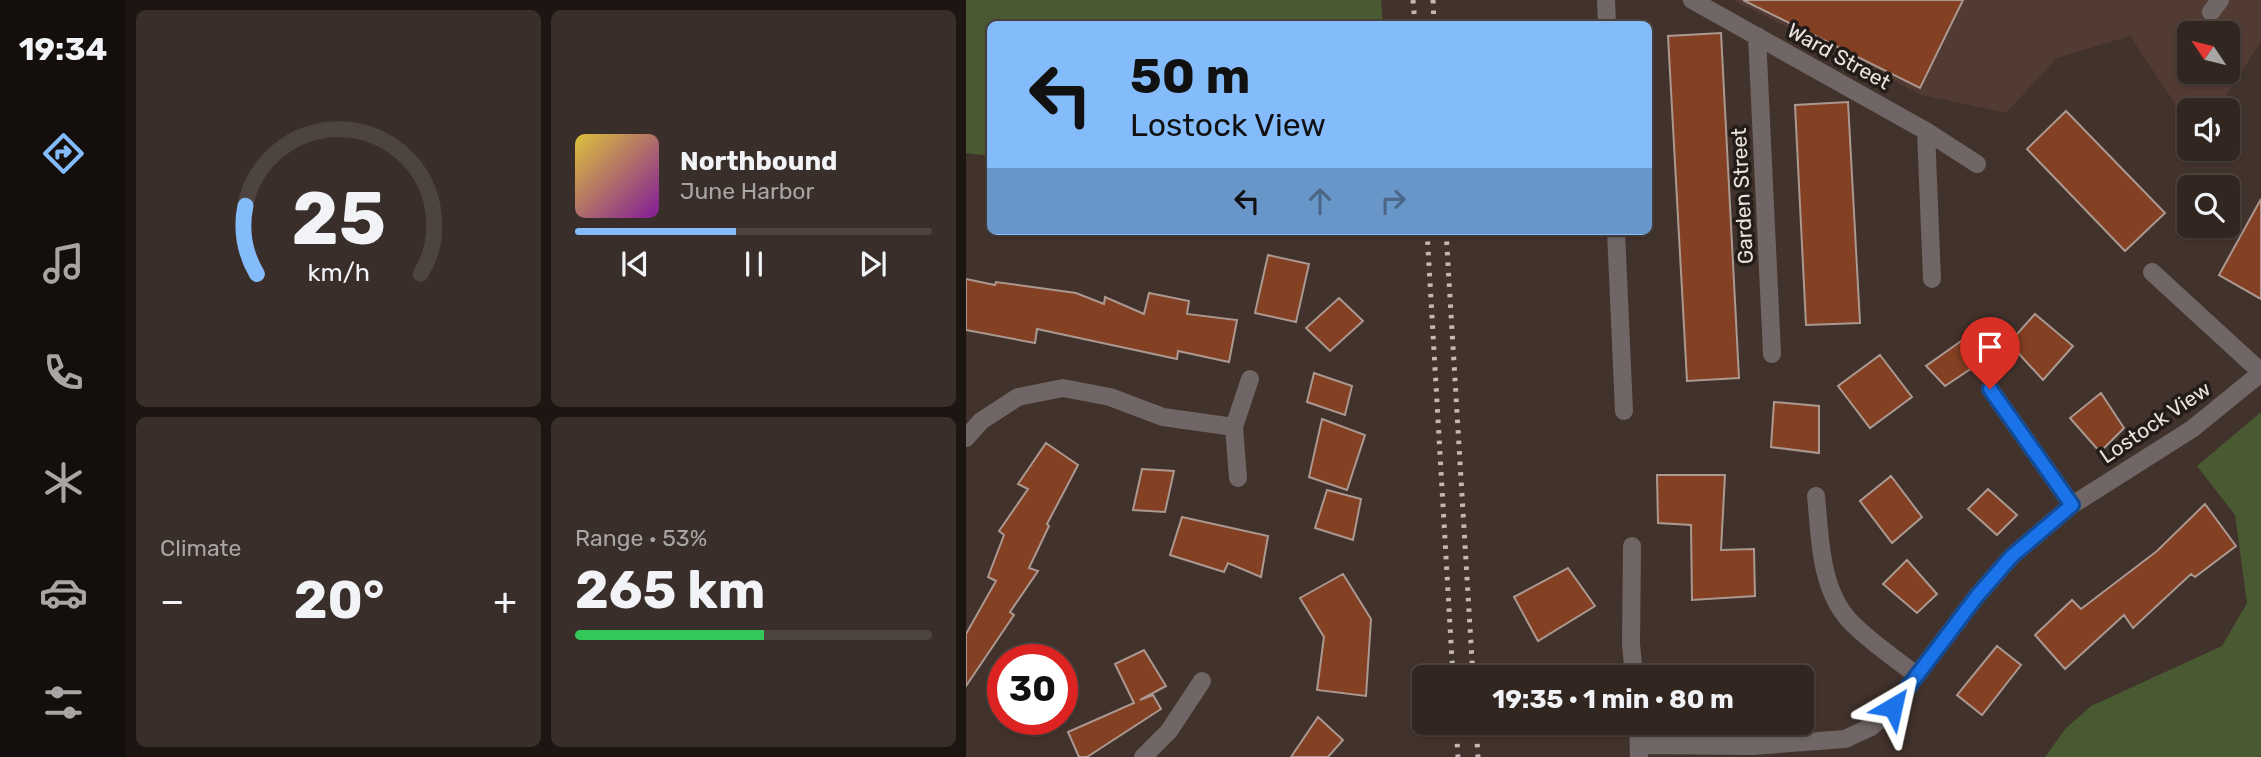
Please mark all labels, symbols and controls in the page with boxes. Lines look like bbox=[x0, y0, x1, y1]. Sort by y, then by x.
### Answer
street label: Ward Street bbox=[1783, 17, 1895, 95]
north arrow bbox=[2177, 21, 2240, 84]
map controls bbox=[2177, 21, 2240, 238]
text: 19:34 bbox=[19, 30, 107, 68]
text: 50 m bbox=[1130, 47, 1250, 105]
icon: left bbox=[1015, 49, 1106, 140]
button: sound bbox=[2177, 98, 2240, 161]
text: Lostock View bbox=[1130, 106, 1326, 144]
street label: Garden Street bbox=[1726, 127, 1758, 265]
icon: directions bbox=[39, 129, 88, 178]
text: Northbound bbox=[680, 146, 838, 177]
button: search bbox=[2177, 175, 2240, 238]
text: 25 bbox=[291, 177, 386, 263]
text: June Harbor bbox=[680, 177, 814, 205]
icon: left bbox=[1228, 182, 1266, 220]
icon: ahead bbox=[1301, 182, 1339, 220]
icon: right bbox=[1374, 182, 1412, 220]
icon: music bbox=[39, 239, 88, 288]
icon: previous bbox=[616, 245, 654, 283]
icon: pause bbox=[735, 245, 773, 283]
icon: next bbox=[854, 245, 892, 283]
text: km/h bbox=[307, 258, 370, 287]
pin bbox=[1960, 317, 2020, 389]
icon: arrive bbox=[1971, 328, 2009, 366]
icon: phone bbox=[39, 348, 88, 397]
street label: Lostock View bbox=[2095, 376, 2215, 468]
icon: climate bbox=[39, 458, 88, 507]
text: Range · 53% bbox=[575, 524, 707, 552]
text: Climate bbox=[160, 534, 241, 562]
text: 265 km bbox=[575, 559, 765, 621]
icon: car bbox=[39, 568, 88, 617]
text: 20° bbox=[294, 569, 384, 631]
text: − bbox=[160, 578, 185, 624]
text: + bbox=[493, 578, 517, 624]
speed limit sign: 30 bbox=[987, 644, 1078, 735]
position arrow bbox=[1856, 670, 1930, 744]
icon: filters bbox=[39, 678, 88, 727]
text: 19:35 · 1 min · 80 m bbox=[1492, 684, 1734, 715]

